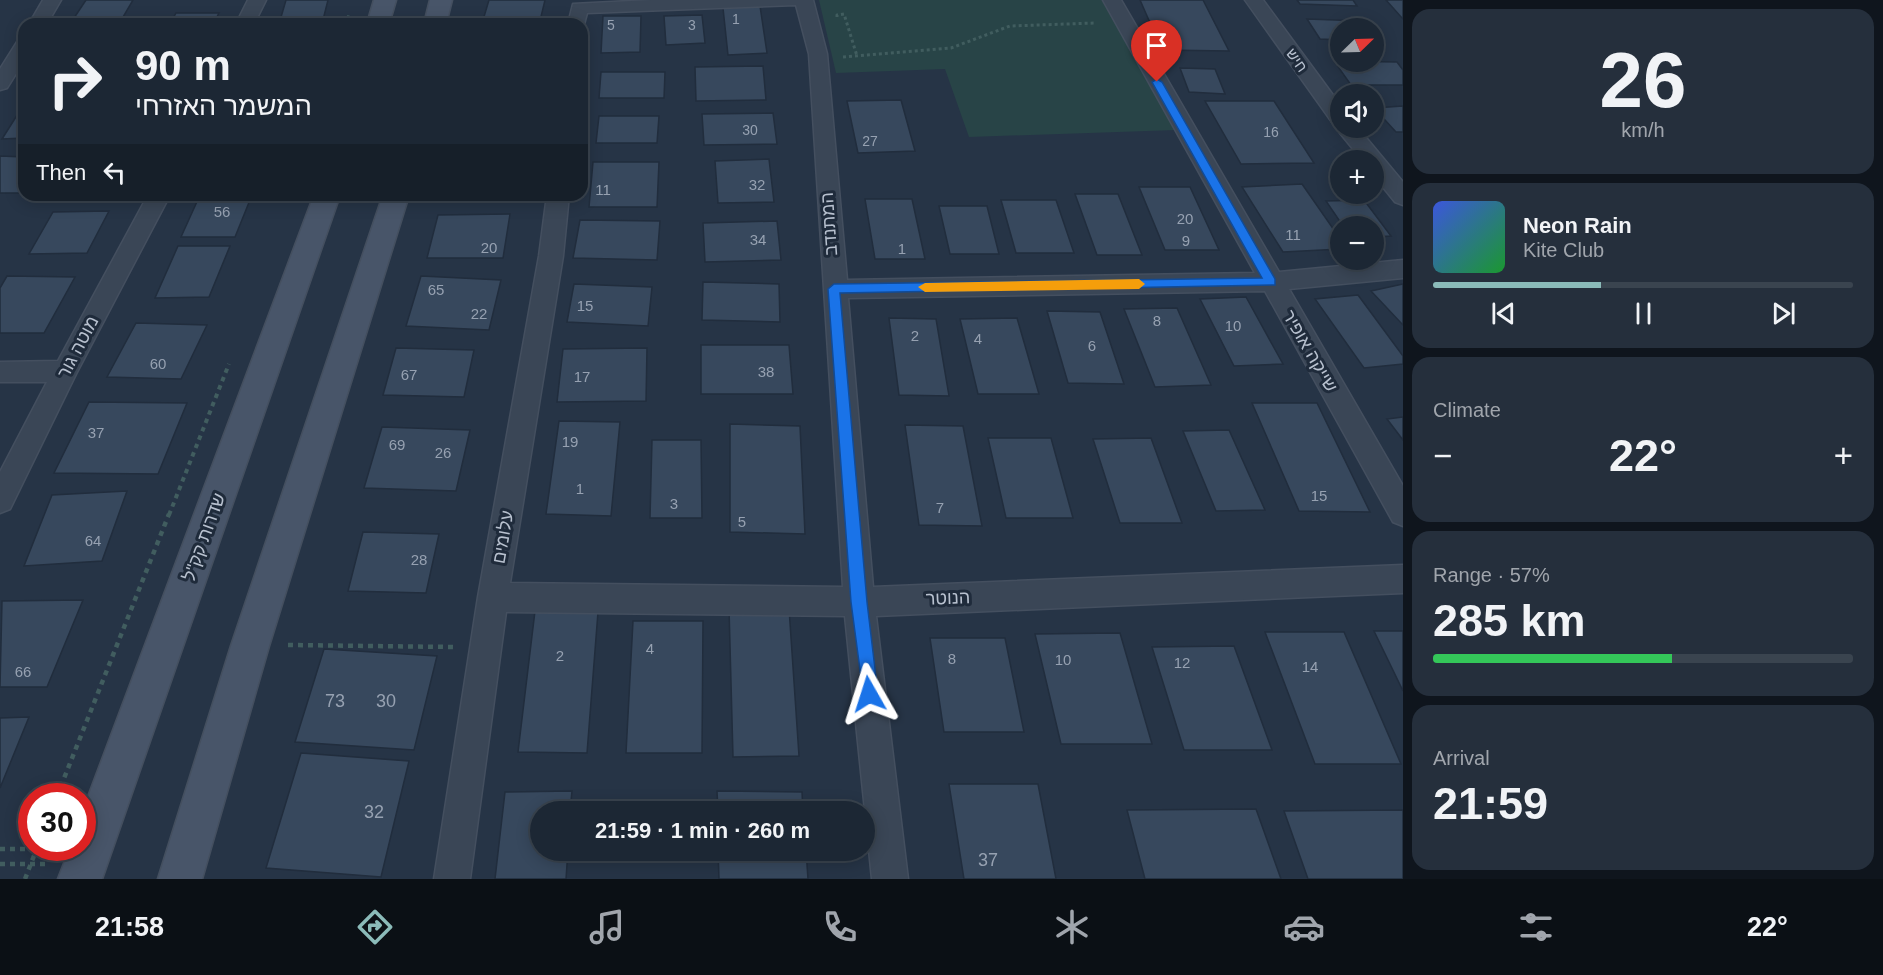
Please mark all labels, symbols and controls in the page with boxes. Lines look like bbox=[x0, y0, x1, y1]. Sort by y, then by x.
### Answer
house number: 1 bbox=[732, 11, 740, 27]
house number: 5 bbox=[607, 17, 615, 33]
house number: 3 bbox=[688, 17, 696, 33]
north arrow bbox=[1330, 18, 1384, 72]
map controls bbox=[1330, 18, 1384, 270]
pin bbox=[1131, 20, 1182, 82]
icon: arrive bbox=[1140, 29, 1173, 62]
text: 26 bbox=[1600, 36, 1686, 124]
icon: right bbox=[36, 42, 114, 120]
text: 90 m bbox=[135, 42, 231, 89]
street label: חיש bbox=[1283, 45, 1311, 75]
button: sound bbox=[1330, 84, 1384, 138]
text: המשמר האזרחי bbox=[135, 91, 312, 121]
text: km/h bbox=[1621, 119, 1665, 141]
house number: 30 bbox=[742, 122, 758, 138]
house number: 16 bbox=[1263, 124, 1279, 140]
house number: 27 bbox=[862, 133, 878, 149]
button: + bbox=[1330, 150, 1384, 204]
icon: left bbox=[98, 156, 131, 189]
text: Then bbox=[36, 160, 86, 185]
house number: 32 bbox=[749, 176, 765, 193]
house number: 11 bbox=[595, 181, 611, 198]
street label: המתנדב bbox=[817, 192, 841, 256]
house number: 56 bbox=[214, 203, 230, 220]
house number: 20 bbox=[1177, 210, 1193, 227]
text: Neon Rain bbox=[1523, 213, 1632, 238]
button: − bbox=[1330, 216, 1384, 270]
house number: 11 bbox=[1285, 226, 1301, 243]
house number: 34 bbox=[750, 231, 766, 248]
house number: 9 bbox=[1182, 232, 1190, 249]
house number: 20 bbox=[481, 239, 497, 256]
text: Kite Club bbox=[1523, 239, 1604, 261]
house number: 1 bbox=[898, 240, 906, 257]
house number: 65 bbox=[428, 281, 444, 298]
house number: 15 bbox=[577, 297, 593, 314]
icon: previous bbox=[1487, 297, 1520, 330]
icon: pause bbox=[1627, 297, 1660, 330]
icon: next bbox=[1767, 297, 1800, 330]
house number: 22 bbox=[471, 305, 487, 322]
street label: שייקה אופיר bbox=[1279, 307, 1341, 395]
house number: 8 bbox=[1153, 312, 1161, 329]
street label: מוטה גור bbox=[53, 313, 103, 381]
house number: 10 bbox=[1225, 317, 1241, 334]
house number: 2 bbox=[911, 327, 919, 344]
house number: 4 bbox=[974, 330, 982, 347]
house number: 6 bbox=[1088, 337, 1096, 354]
house number: 60 bbox=[150, 355, 166, 372]
house number: 38 bbox=[758, 363, 774, 380]
house number: 67 bbox=[401, 366, 417, 383]
house number: 17 bbox=[574, 368, 590, 385]
text: Climate bbox=[1433, 399, 1501, 421]
house number: 37 bbox=[88, 424, 104, 441]
text: 22° bbox=[1609, 430, 1677, 481]
house number: 19 bbox=[562, 433, 578, 450]
house number: 69 bbox=[389, 436, 405, 453]
text: − bbox=[1433, 437, 1452, 474]
text: + bbox=[1834, 437, 1853, 474]
house number: 26 bbox=[435, 444, 451, 461]
house number: 1 bbox=[576, 480, 584, 497]
house number: 15 bbox=[1311, 487, 1327, 504]
street label: שדרות קק"ל bbox=[179, 490, 229, 584]
house number: 3 bbox=[670, 495, 678, 512]
house number: 7 bbox=[936, 499, 944, 516]
street label: עלומים bbox=[489, 509, 517, 565]
house number: 5 bbox=[738, 513, 746, 530]
house number: 64 bbox=[85, 532, 101, 549]
house number: 28 bbox=[411, 551, 427, 568]
text: Range · 57% bbox=[1433, 564, 1550, 586]
street label: הנוטר bbox=[925, 587, 971, 609]
text: 285 km bbox=[1433, 595, 1586, 646]
house number: 4 bbox=[646, 640, 654, 657]
house number: 2 bbox=[556, 647, 564, 664]
house number: 8 bbox=[948, 650, 956, 667]
house number: 10 bbox=[1055, 651, 1071, 668]
house number: 12 bbox=[1174, 654, 1190, 671]
house number: 14 bbox=[1302, 658, 1318, 675]
position arrow bbox=[837, 662, 901, 726]
house number: 66 bbox=[15, 663, 31, 680]
house number: 73 bbox=[325, 691, 345, 711]
house number: 30 bbox=[376, 691, 396, 711]
text: Arrival bbox=[1433, 747, 1490, 769]
text: 21:59 bbox=[1433, 778, 1548, 829]
speed limit sign: 30 bbox=[18, 783, 96, 861]
house number: 32 bbox=[364, 802, 384, 822]
text: 21:59 · 1 min · 260 m bbox=[595, 818, 810, 843]
house number: 37 bbox=[978, 850, 998, 870]
icon: directions bbox=[354, 906, 396, 948]
icon: music bbox=[586, 906, 628, 948]
icon: phone bbox=[819, 906, 861, 948]
icon: climate bbox=[1051, 906, 1093, 948]
icon: car bbox=[1283, 906, 1325, 948]
icon: filters bbox=[1515, 906, 1557, 948]
text: 21:58 bbox=[95, 912, 164, 942]
text: 22° bbox=[1747, 912, 1788, 942]

